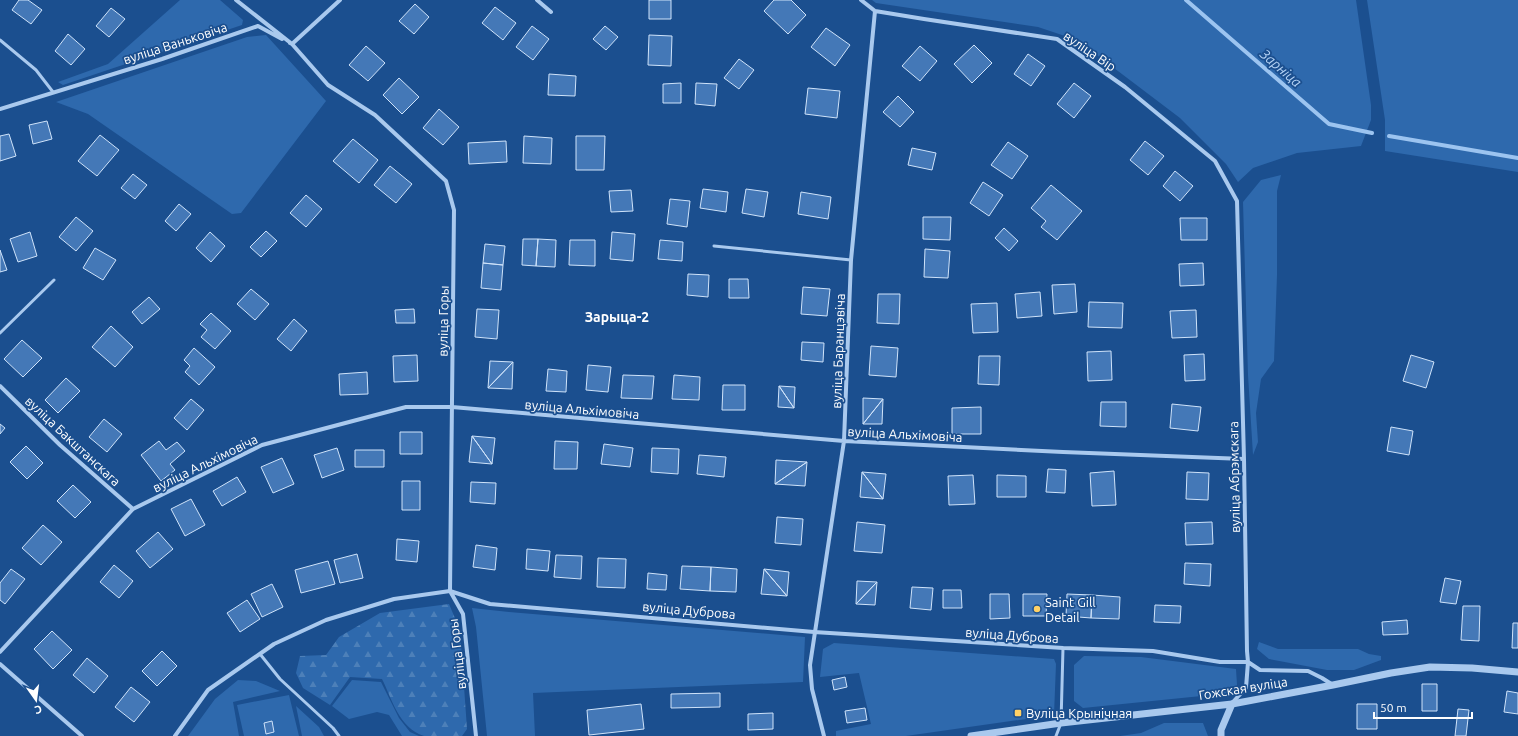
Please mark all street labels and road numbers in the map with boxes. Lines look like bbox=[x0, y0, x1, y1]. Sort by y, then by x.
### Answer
street label: вуліца Ваньковіча bbox=[121, 20, 229, 66]
street label: вуліца Вір bbox=[1061, 28, 1119, 74]
street label: вуліца Горы bbox=[435, 285, 451, 357]
street label: вуліца Баранцэвіча bbox=[829, 293, 847, 409]
street label: вуліца Бакштанскага bbox=[23, 393, 123, 489]
street label: вуліца Альхімовіча bbox=[524, 397, 640, 421]
street label: вуліца Абрэмскага bbox=[1226, 421, 1242, 533]
street label: вуліца Альхімовіча bbox=[847, 424, 963, 444]
street label: вуліца Альхімовіча bbox=[150, 432, 260, 494]
street label: вуліца Дуброва bbox=[642, 599, 736, 621]
street label: вуліца Горы bbox=[446, 618, 468, 690]
street label: вуліца Дуброва bbox=[965, 625, 1059, 645]
street label: Гожская вуліца bbox=[1198, 674, 1288, 702]

